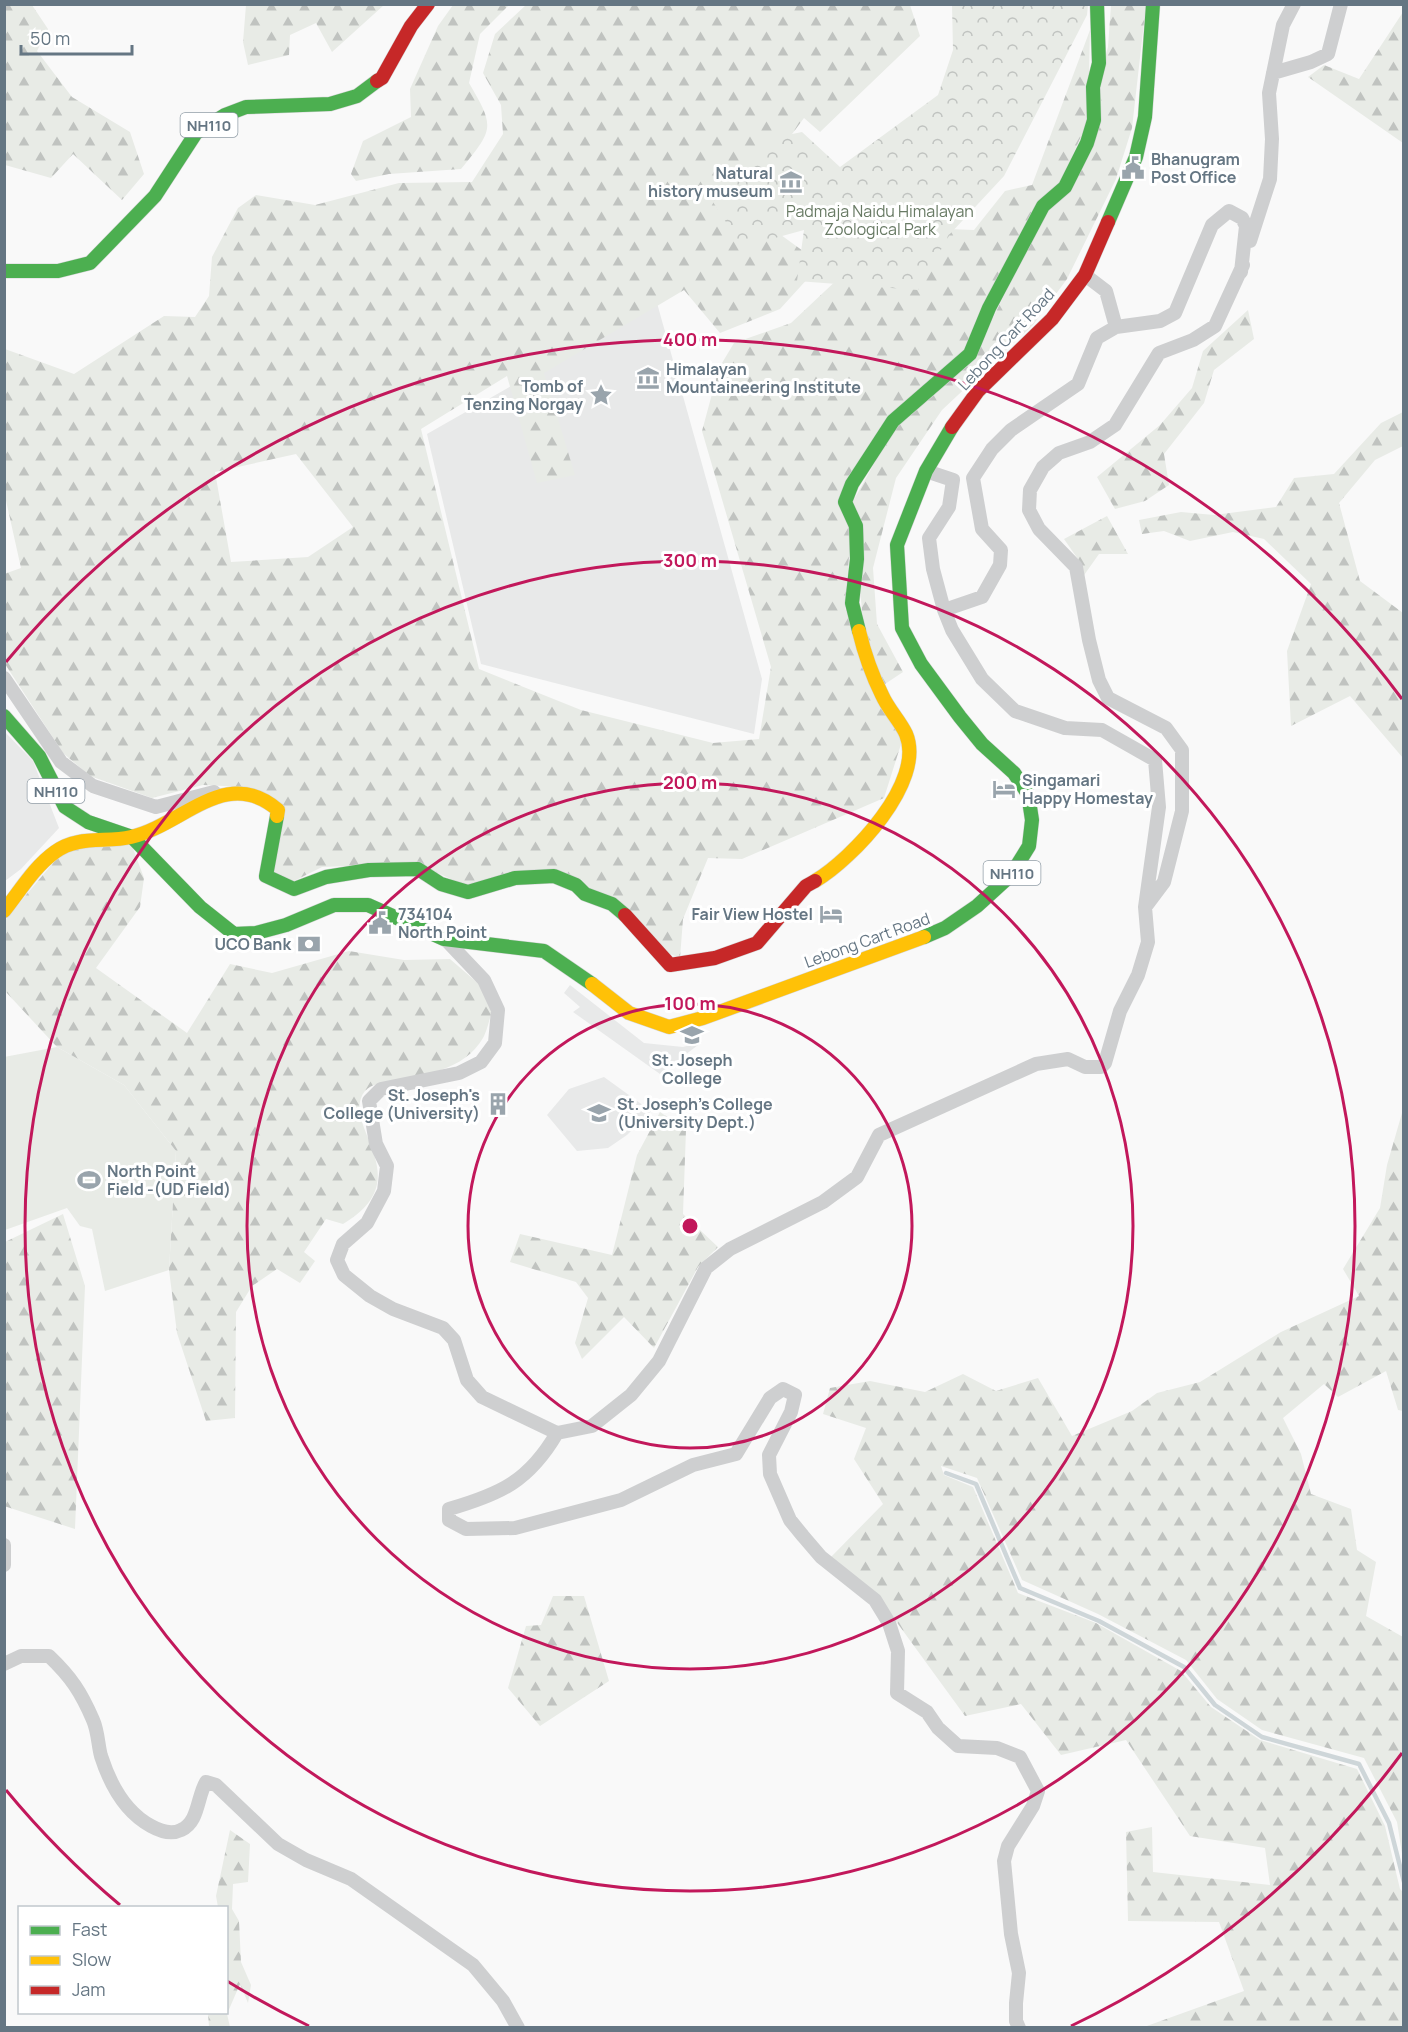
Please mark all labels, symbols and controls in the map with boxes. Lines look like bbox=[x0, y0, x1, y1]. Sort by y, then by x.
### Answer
scale bar bbox=[21, 18, 132, 56]
text: 50 m bbox=[30, 26, 70, 50]
road number: NH110 bbox=[180, 113, 238, 137]
place label: Bhanugram Post Office bbox=[1151, 148, 1240, 188]
public building icon: Bhanugram Post Office bbox=[1120, 155, 1146, 181]
place label: Natural history museum bbox=[648, 162, 773, 202]
museum icon: Natural history museum bbox=[778, 169, 804, 195]
park label: Padmaja Naidu Himalayan Zoological Park bbox=[786, 200, 974, 240]
street label: Lebong Cart Road bbox=[953, 283, 1059, 395]
text: 400 m bbox=[663, 327, 717, 351]
place label: Himalayan Mountaineering Institute bbox=[666, 358, 861, 398]
museum icon: Himalayan Mountaineering Institute bbox=[635, 365, 661, 391]
place label: Tomb of Tenzing Norgay bbox=[464, 375, 583, 415]
place icon: Tomb of Tenzing Norgay bbox=[588, 382, 614, 408]
text: 300 m bbox=[663, 548, 717, 572]
place label: Singamari Happy Homestay bbox=[1022, 769, 1153, 809]
text: 200 m bbox=[663, 770, 717, 794]
hotel icon: Singamari Happy Homestay bbox=[991, 776, 1017, 802]
road number: NH110 bbox=[28, 779, 84, 803]
road number: NH110 bbox=[984, 861, 1040, 885]
hotel icon: Fair View Hostel bbox=[818, 901, 844, 927]
place label: 734104 North Point bbox=[398, 903, 487, 943]
place label: Fair View Hostel bbox=[691, 903, 813, 925]
street label: Lebong Cart Road bbox=[801, 907, 933, 973]
public building icon: 734104 North Point bbox=[367, 910, 393, 936]
bank icon: UCO Bank bbox=[296, 931, 322, 957]
place label: UCO Bank bbox=[215, 933, 291, 955]
text: 100 m bbox=[664, 991, 716, 1015]
school or university icon: St. Joseph College bbox=[679, 1022, 705, 1048]
place label: St. Joseph College bbox=[651, 1049, 733, 1089]
place label: St. Joseph's College (University) bbox=[323, 1084, 480, 1124]
building icon: St. Joseph's College (University) bbox=[485, 1091, 511, 1117]
place label: St. Joseph's College (University Dept.) bbox=[617, 1093, 773, 1133]
school or university icon: St. Joseph's College (University Dept.) bbox=[586, 1100, 612, 1126]
place label: North Point Field -(UD Field) bbox=[107, 1160, 231, 1200]
sports icon: North Point Field -(UD Field) bbox=[76, 1167, 102, 1193]
centre of rings bbox=[680, 1216, 700, 1236]
legend bbox=[18, 1906, 228, 2014]
text: Fast bbox=[72, 1917, 107, 1941]
text: Slow bbox=[72, 1947, 112, 1971]
text: Jam bbox=[72, 1977, 106, 2001]

